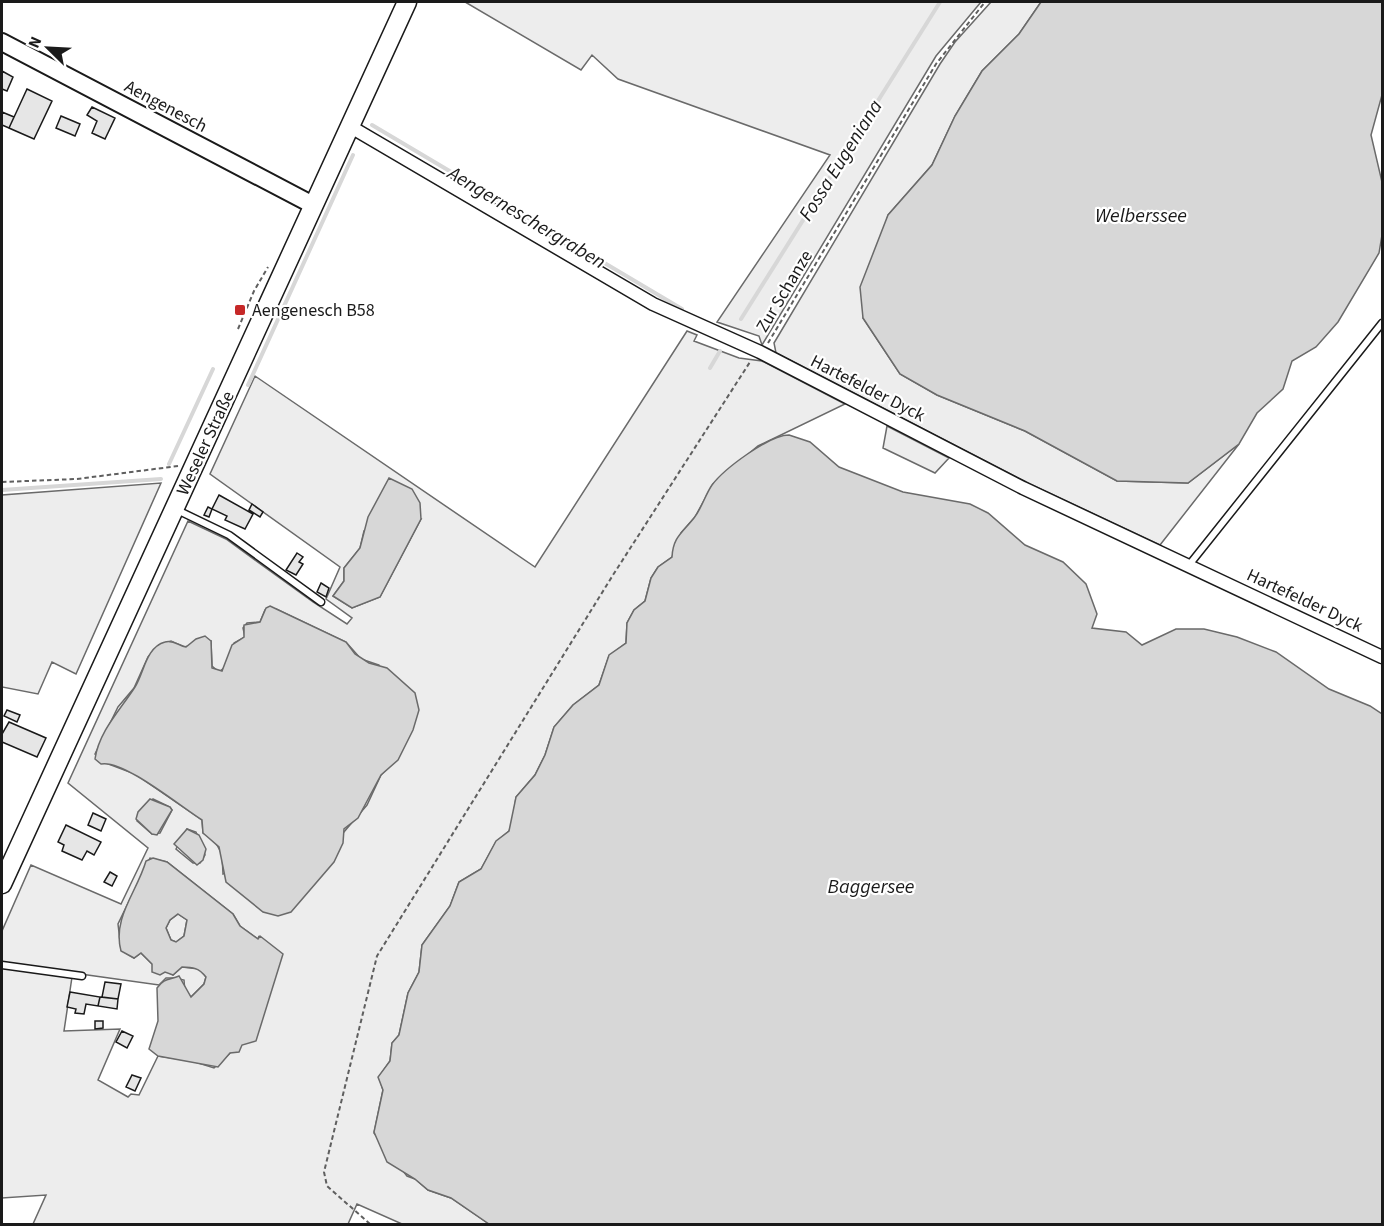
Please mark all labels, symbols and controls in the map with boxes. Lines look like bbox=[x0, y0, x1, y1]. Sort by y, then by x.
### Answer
north arrow bbox=[18, 18, 78, 78]
text: N bbox=[23, 33, 47, 52]
street label: Aengenesch bbox=[120, 74, 212, 139]
water label: Fossa Eugeniana bbox=[792, 94, 889, 227]
water label: Aengerneschergraben bbox=[441, 159, 611, 276]
water label: Welberssee bbox=[1095, 202, 1187, 230]
street label: Zur Schanze bbox=[750, 245, 819, 337]
place label: Aengenesch B58 bbox=[252, 298, 375, 323]
marker: Aengenesch B58 bbox=[233, 303, 247, 317]
street label: Hartefelder Dyck bbox=[806, 349, 930, 428]
street label: Weseler Straße bbox=[170, 387, 241, 499]
street label: Hartefelder Dyck bbox=[1243, 563, 1367, 638]
water label: Baggersee bbox=[828, 873, 914, 901]

